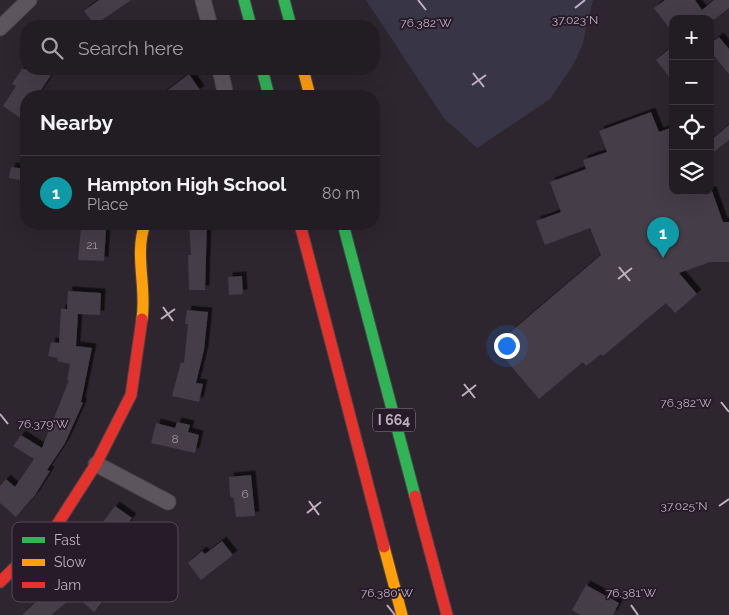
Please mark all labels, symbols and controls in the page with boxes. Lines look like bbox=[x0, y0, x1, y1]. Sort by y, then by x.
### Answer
text: 37.023°N bbox=[552, 13, 598, 27]
map controls bbox=[669, 15, 714, 195]
button: + bbox=[669, 15, 714, 60]
text: 76.382°W bbox=[400, 16, 452, 30]
search box bbox=[20, 20, 380, 75]
icon: search bbox=[38, 34, 66, 62]
text: Search here bbox=[78, 37, 184, 59]
button: − bbox=[669, 60, 714, 105]
button: locate bbox=[669, 105, 714, 150]
text: Nearby bbox=[40, 110, 113, 135]
button: layers bbox=[669, 150, 714, 195]
text: Hampton High School bbox=[87, 173, 286, 195]
text: 1 bbox=[52, 184, 60, 203]
text: 80 m bbox=[322, 184, 360, 203]
text: Place bbox=[87, 195, 128, 214]
pin: 1 bbox=[647, 217, 679, 258]
house number: 21 bbox=[86, 238, 98, 252]
your location bbox=[494, 333, 520, 359]
text: 76.382°W bbox=[660, 396, 712, 410]
road number: I 664 bbox=[373, 408, 415, 432]
text: 76.379°W bbox=[17, 417, 69, 431]
house number: 8 bbox=[171, 432, 179, 446]
house number: 6 bbox=[241, 487, 249, 501]
text: 37.025°N bbox=[661, 499, 707, 513]
legend bbox=[12, 522, 178, 602]
text: Fast bbox=[54, 532, 81, 548]
text: Slow bbox=[54, 554, 86, 570]
text: Jam bbox=[54, 577, 81, 593]
text: 76.380°W bbox=[361, 586, 414, 600]
text: 76.381°W bbox=[606, 586, 656, 600]

